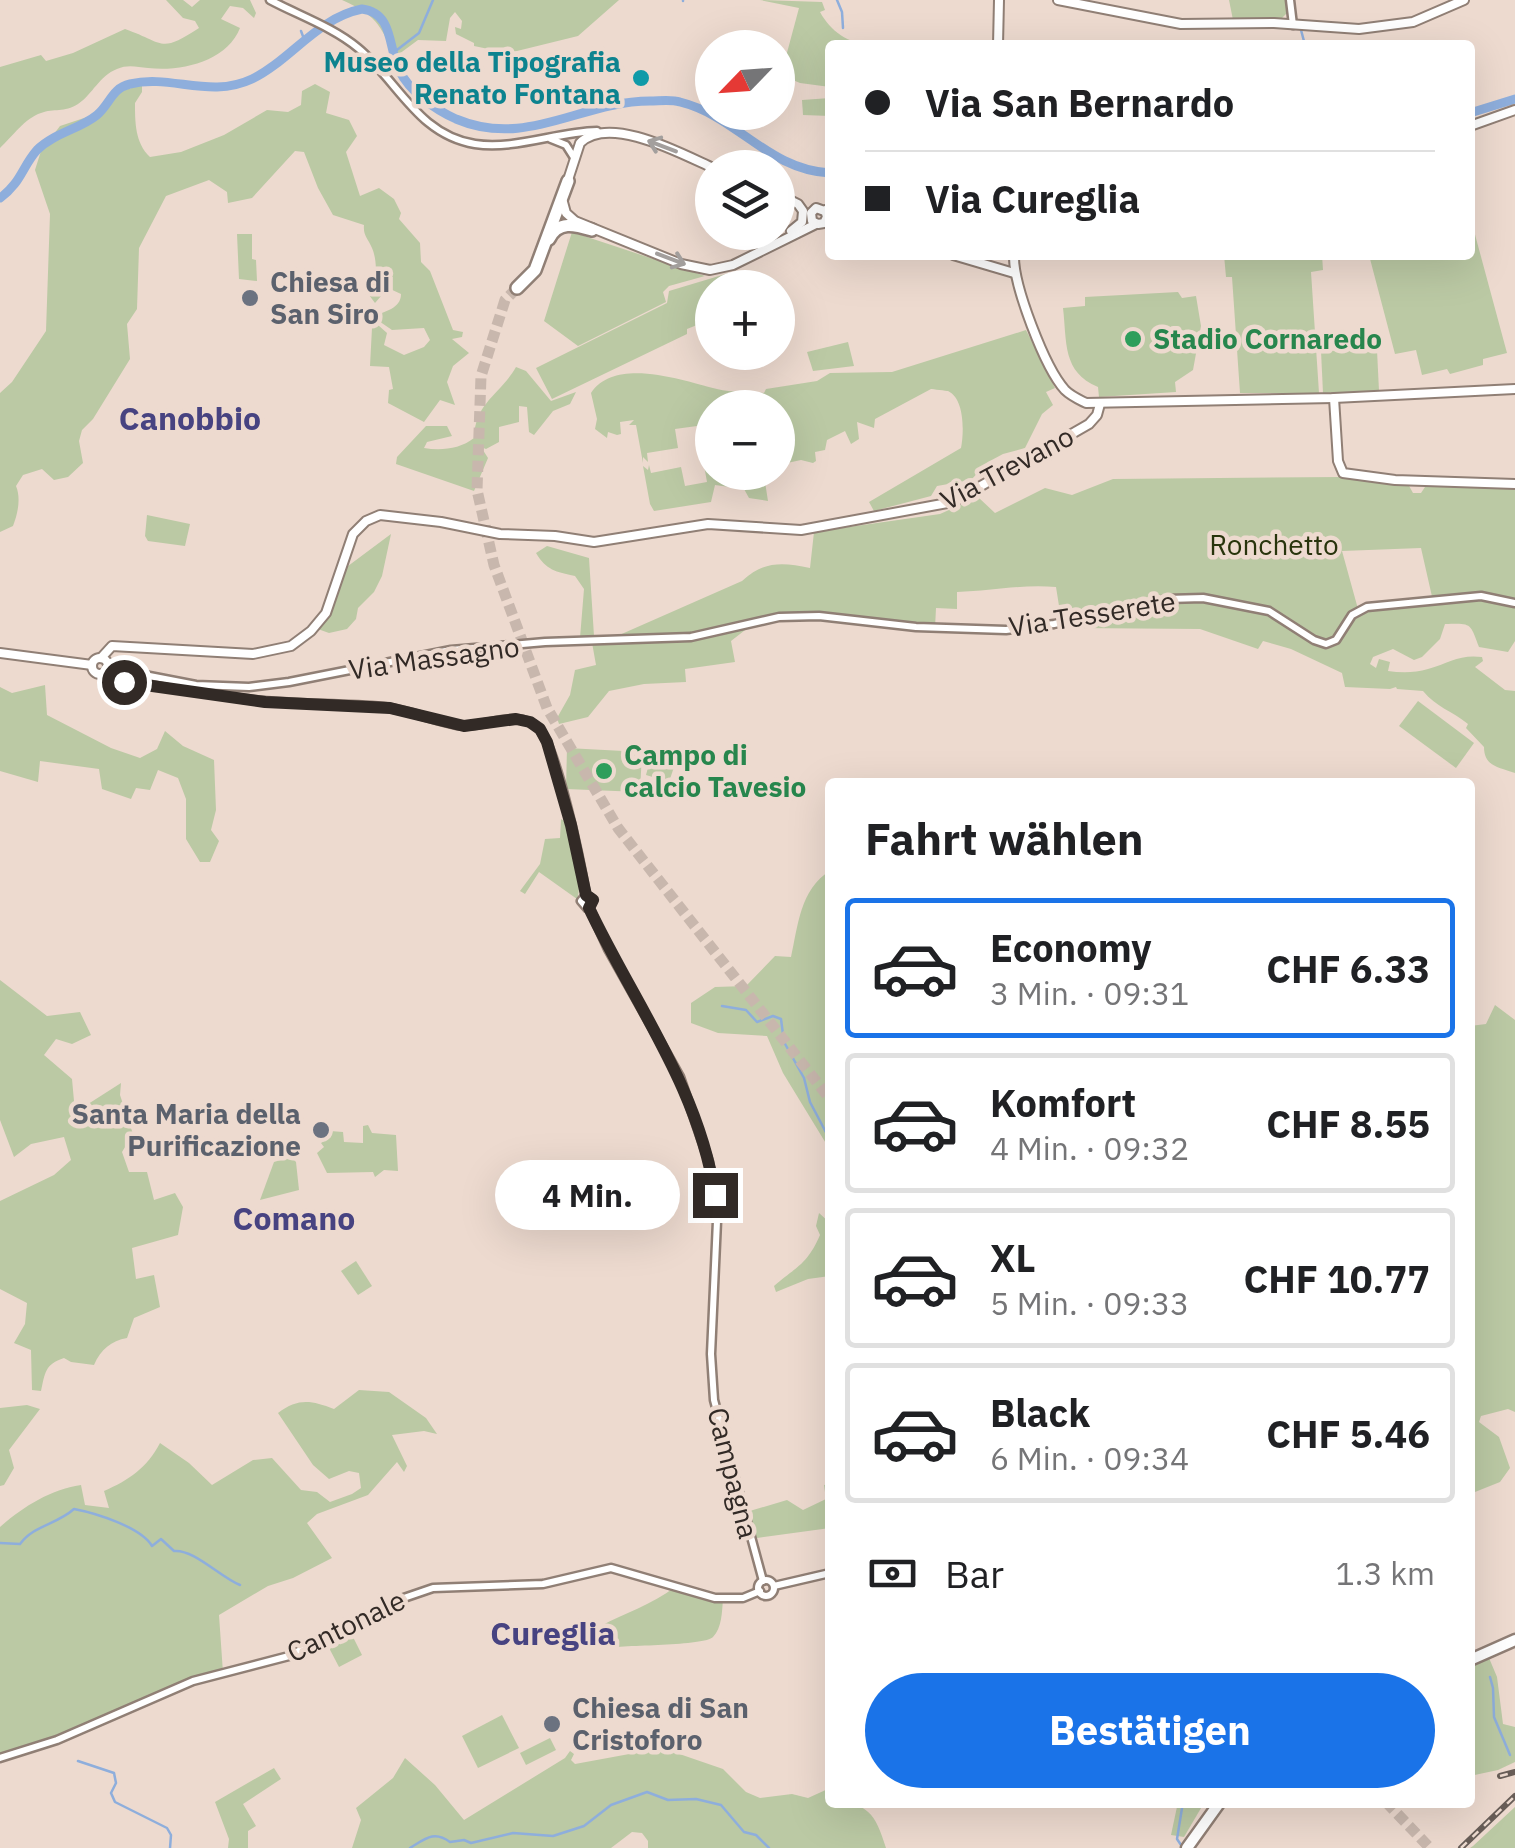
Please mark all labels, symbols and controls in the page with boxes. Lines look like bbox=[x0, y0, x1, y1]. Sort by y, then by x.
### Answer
north arrow bbox=[695, 30, 795, 130]
map controls bbox=[695, 30, 795, 490]
place label: Museo della Tipografia Renato Fontana bbox=[324, 43, 621, 112]
marker: Museo della Tipografia Renato Fontana bbox=[630, 67, 652, 89]
text: Via San Bernardo bbox=[925, 78, 1234, 127]
one-way arrow bbox=[647, 136, 678, 154]
button: layers bbox=[695, 150, 795, 250]
text: Via Cureglia bbox=[925, 174, 1140, 223]
one-way arrow bbox=[655, 252, 686, 270]
place label: Chiesa di San Siro bbox=[270, 263, 390, 332]
button: + bbox=[695, 270, 795, 370]
marker: Chiesa di San Siro bbox=[239, 287, 261, 309]
place label: Stadio Cornaredo bbox=[1153, 320, 1382, 357]
marker: Stadio Cornaredo bbox=[1122, 328, 1144, 350]
button: − bbox=[695, 390, 795, 490]
district label: Canobbio bbox=[119, 397, 261, 439]
street label: Via Trevano bbox=[934, 417, 1080, 518]
park label: Ronchetto bbox=[1209, 526, 1339, 563]
street label: Via Tesserete bbox=[1006, 582, 1178, 645]
street label: Via Massagno bbox=[346, 627, 522, 688]
route start bbox=[102, 660, 147, 705]
place label: Campo di calcio Tavesio bbox=[624, 736, 806, 805]
marker: Campo di calcio Tavesio bbox=[593, 760, 615, 782]
text: Fahrt wählen bbox=[865, 809, 1144, 867]
icon: car bbox=[870, 923, 960, 1013]
text: Economy bbox=[990, 923, 1152, 972]
text: CHF 6.33 bbox=[1266, 944, 1430, 993]
text: 3 Min. · 09:31 bbox=[990, 972, 1189, 1014]
icon: car bbox=[870, 1078, 960, 1168]
text: Komfort bbox=[990, 1078, 1136, 1127]
place label: Santa Maria della Purificazione bbox=[71, 1095, 301, 1164]
text: CHF 8.55 bbox=[1266, 1099, 1430, 1148]
marker: Santa Maria della Purificazione bbox=[310, 1119, 332, 1141]
text: 4 Min. · 09:32 bbox=[990, 1127, 1189, 1169]
callout: 4 Min. bbox=[495, 1160, 680, 1230]
route end bbox=[693, 1173, 738, 1218]
text: 4 Min. bbox=[542, 1174, 633, 1216]
district label: Comano bbox=[233, 1197, 355, 1239]
icon: car bbox=[870, 1233, 960, 1323]
text: XL bbox=[990, 1233, 1036, 1282]
text: CHF 10.77 bbox=[1244, 1254, 1430, 1303]
text: 5 Min. · 09:33 bbox=[990, 1282, 1189, 1324]
icon: car bbox=[870, 1388, 960, 1478]
text: Black bbox=[990, 1388, 1090, 1437]
street label: Campagna bbox=[699, 1404, 768, 1542]
text: CHF 5.46 bbox=[1266, 1409, 1430, 1458]
text: 6 Min. · 09:34 bbox=[990, 1437, 1189, 1479]
icon: cash bbox=[865, 1546, 920, 1601]
text: Bar bbox=[945, 1549, 1004, 1598]
text: 1.3 km bbox=[1336, 1552, 1435, 1594]
street label: Cantonale bbox=[280, 1581, 411, 1670]
district label: Cureglia bbox=[490, 1612, 616, 1654]
button: Bestätigen bbox=[865, 1673, 1435, 1788]
place label: Chiesa di San Cristoforo bbox=[572, 1689, 749, 1758]
marker: Chiesa di San Cristoforo bbox=[541, 1713, 563, 1735]

